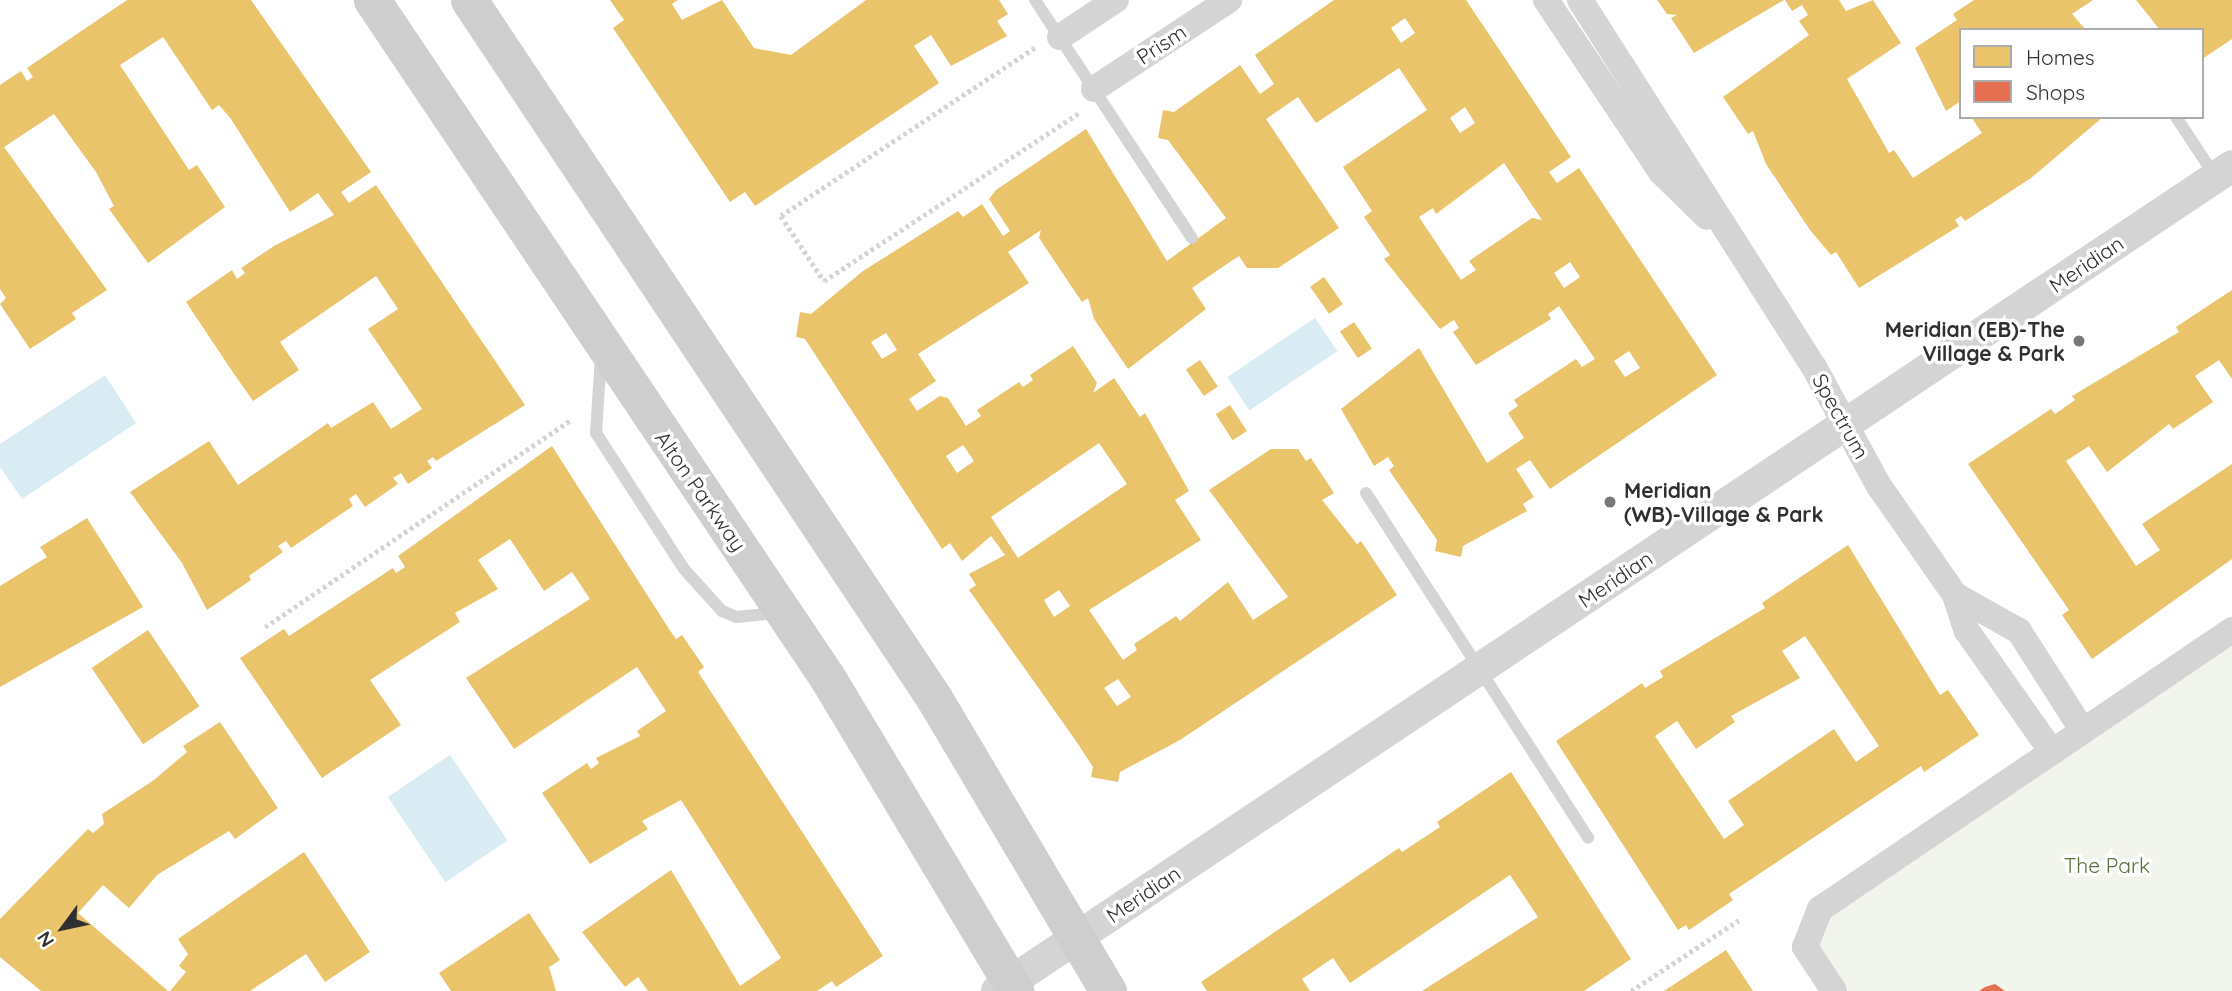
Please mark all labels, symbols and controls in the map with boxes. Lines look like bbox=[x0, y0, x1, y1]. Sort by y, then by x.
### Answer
street label: Prism bbox=[1131, 19, 1191, 69]
legend bbox=[1959, 28, 2204, 119]
text: Homes bbox=[2026, 44, 2095, 70]
text: Shops bbox=[2026, 79, 2085, 105]
street label: Meridian bbox=[2044, 230, 2128, 298]
place label: Meridian (EB)-The Village & Park bbox=[1885, 316, 2065, 366]
marker: Meridian (EB)-The Village & Park bbox=[2071, 333, 2087, 349]
street label: Spectrum bbox=[1807, 369, 1875, 463]
street label: Alton Parkway bbox=[650, 426, 752, 556]
place label: Meridian (WB)-Village & Park bbox=[1624, 477, 1823, 527]
marker: Meridian (WB)-Village & Park bbox=[1602, 494, 1618, 510]
street label: Meridian bbox=[1573, 545, 1657, 613]
park label: The Park bbox=[2064, 852, 2150, 878]
street label: Meridian bbox=[1101, 860, 1185, 928]
north arrow bbox=[28, 893, 98, 963]
text: N bbox=[32, 927, 59, 952]

